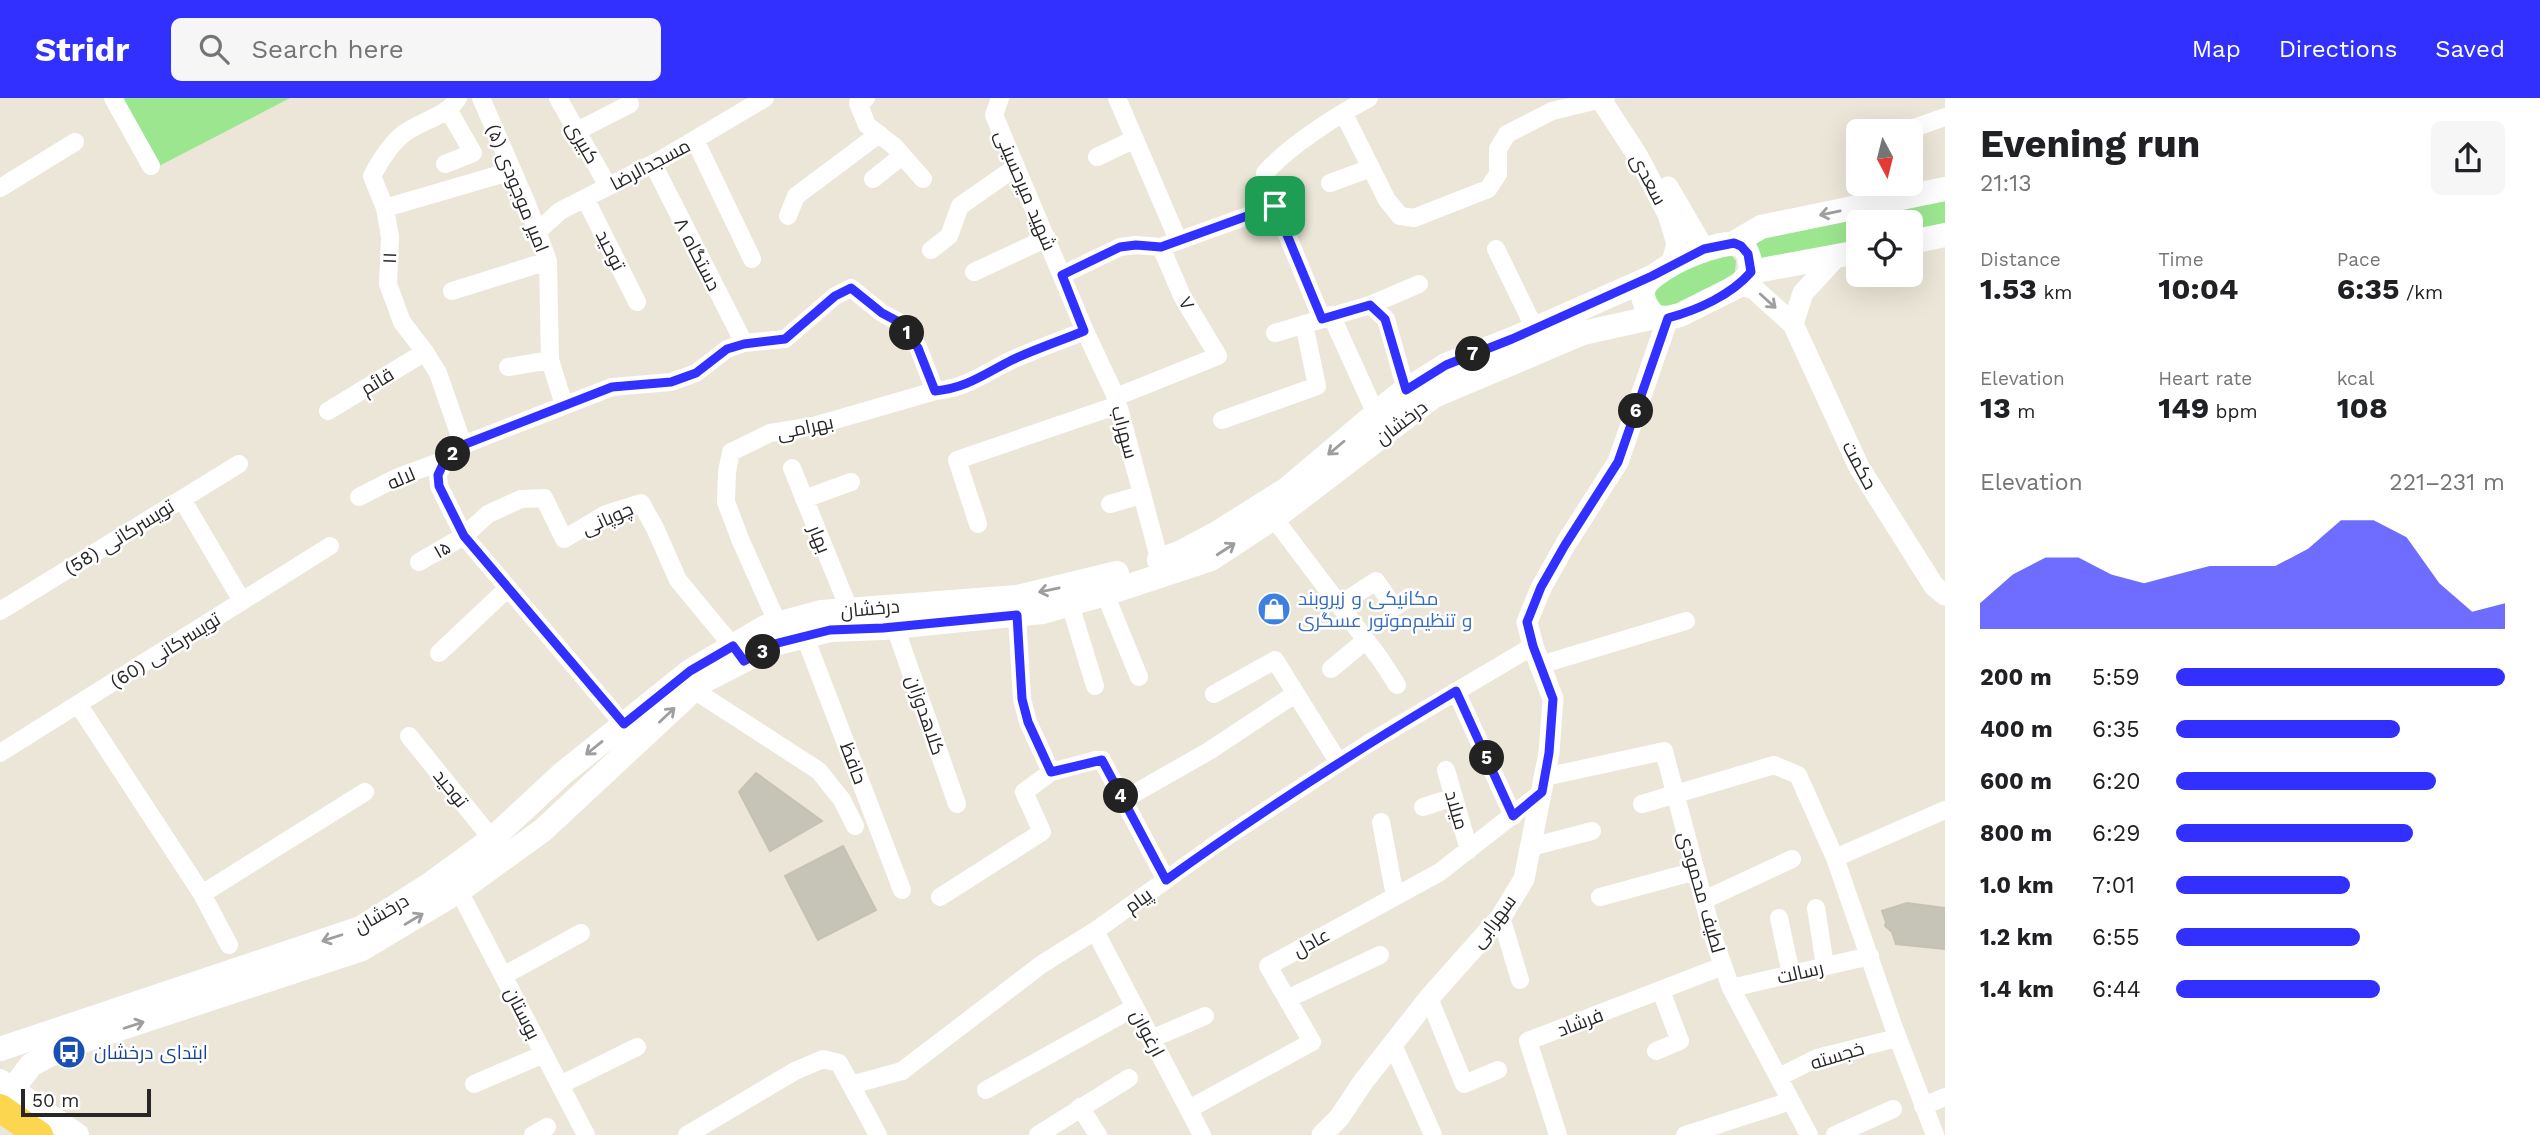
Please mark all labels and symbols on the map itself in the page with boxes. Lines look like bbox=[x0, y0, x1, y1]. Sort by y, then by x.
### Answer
street label: کبیری bbox=[561, 117, 604, 168]
north arrow bbox=[1846, 119, 1923, 196]
street label: امیر موجودی (۵) bbox=[481, 121, 554, 256]
street label: شهید میرحسینی bbox=[990, 126, 1061, 254]
street label: مسجدالرضا bbox=[606, 134, 694, 195]
street label: سعدی bbox=[1625, 150, 1672, 209]
pin bbox=[1245, 176, 1305, 236]
one-way arrow bbox=[1819, 206, 1842, 220]
street label: ۸ دستگاه bbox=[669, 214, 726, 295]
street label: توحید bbox=[591, 226, 630, 274]
street label: ۱۱ bbox=[378, 252, 401, 264]
street label: ۷ bbox=[1174, 292, 1200, 314]
one-way arrow bbox=[1759, 293, 1776, 310]
pin: 1 bbox=[890, 316, 925, 350]
pin: 7 bbox=[1456, 336, 1490, 372]
street label: قائم bbox=[356, 363, 399, 402]
pin: 6 bbox=[1618, 394, 1654, 428]
street label: درخشان bbox=[1371, 395, 1432, 449]
street label: سهراب bbox=[1106, 403, 1143, 461]
street label: بهرامی bbox=[775, 410, 836, 445]
pin: 2 bbox=[435, 436, 470, 472]
street label: حکمت bbox=[1837, 437, 1882, 493]
one-way arrow bbox=[1327, 440, 1345, 456]
street label: لاله bbox=[384, 462, 419, 495]
street label: تویسرکانی (58) bbox=[60, 495, 178, 580]
street label: چوپانی bbox=[578, 497, 637, 541]
street label: بهار bbox=[803, 521, 835, 557]
street label: ۱۵ bbox=[429, 535, 455, 563]
one-way arrow bbox=[1216, 542, 1235, 556]
one-way arrow bbox=[1038, 584, 1061, 597]
place label: مکانیکی و زیروبند و تنظیم‌موتور عسگری bbox=[1298, 587, 1472, 634]
shop icon: مکانیکی و زیروبند و تنظیم‌موتور عسگری bbox=[1255, 590, 1293, 628]
street label: درخشان bbox=[839, 594, 901, 623]
street label: تویسرکانی (60) bbox=[106, 607, 225, 693]
pin: 3 bbox=[746, 634, 780, 670]
street label: کلاهدوزان bbox=[901, 672, 950, 758]
one-way arrow bbox=[658, 707, 676, 723]
street label: حافظ bbox=[835, 739, 872, 787]
pin: 5 bbox=[1470, 740, 1504, 776]
one-way arrow bbox=[586, 741, 604, 756]
street label: توحید bbox=[428, 765, 473, 812]
pin: 4 bbox=[1104, 778, 1138, 814]
street label: میلاد bbox=[1440, 788, 1473, 832]
street label: لطیف محمودی bbox=[1673, 829, 1730, 955]
street label: پیام bbox=[1120, 883, 1158, 920]
street label: درخشان bbox=[350, 889, 413, 938]
street label: سهرابی bbox=[1466, 890, 1521, 953]
one-way arrow bbox=[404, 911, 424, 925]
street label: عادل bbox=[1289, 923, 1334, 962]
one-way arrow bbox=[322, 933, 344, 945]
street label: رسالت bbox=[1775, 956, 1826, 989]
street label: بوستان bbox=[500, 983, 545, 1043]
street label: فرشاد bbox=[1554, 1003, 1607, 1042]
street label: ارغوان bbox=[1126, 1006, 1169, 1061]
one-way arrow bbox=[122, 1018, 144, 1030]
bus stop icon: ابتدای درخشان bbox=[50, 1033, 88, 1071]
street label: خجسته bbox=[1808, 1036, 1867, 1075]
place label: ابتدای درخشان bbox=[94, 1041, 208, 1064]
scale bar bbox=[21, 1086, 150, 1118]

